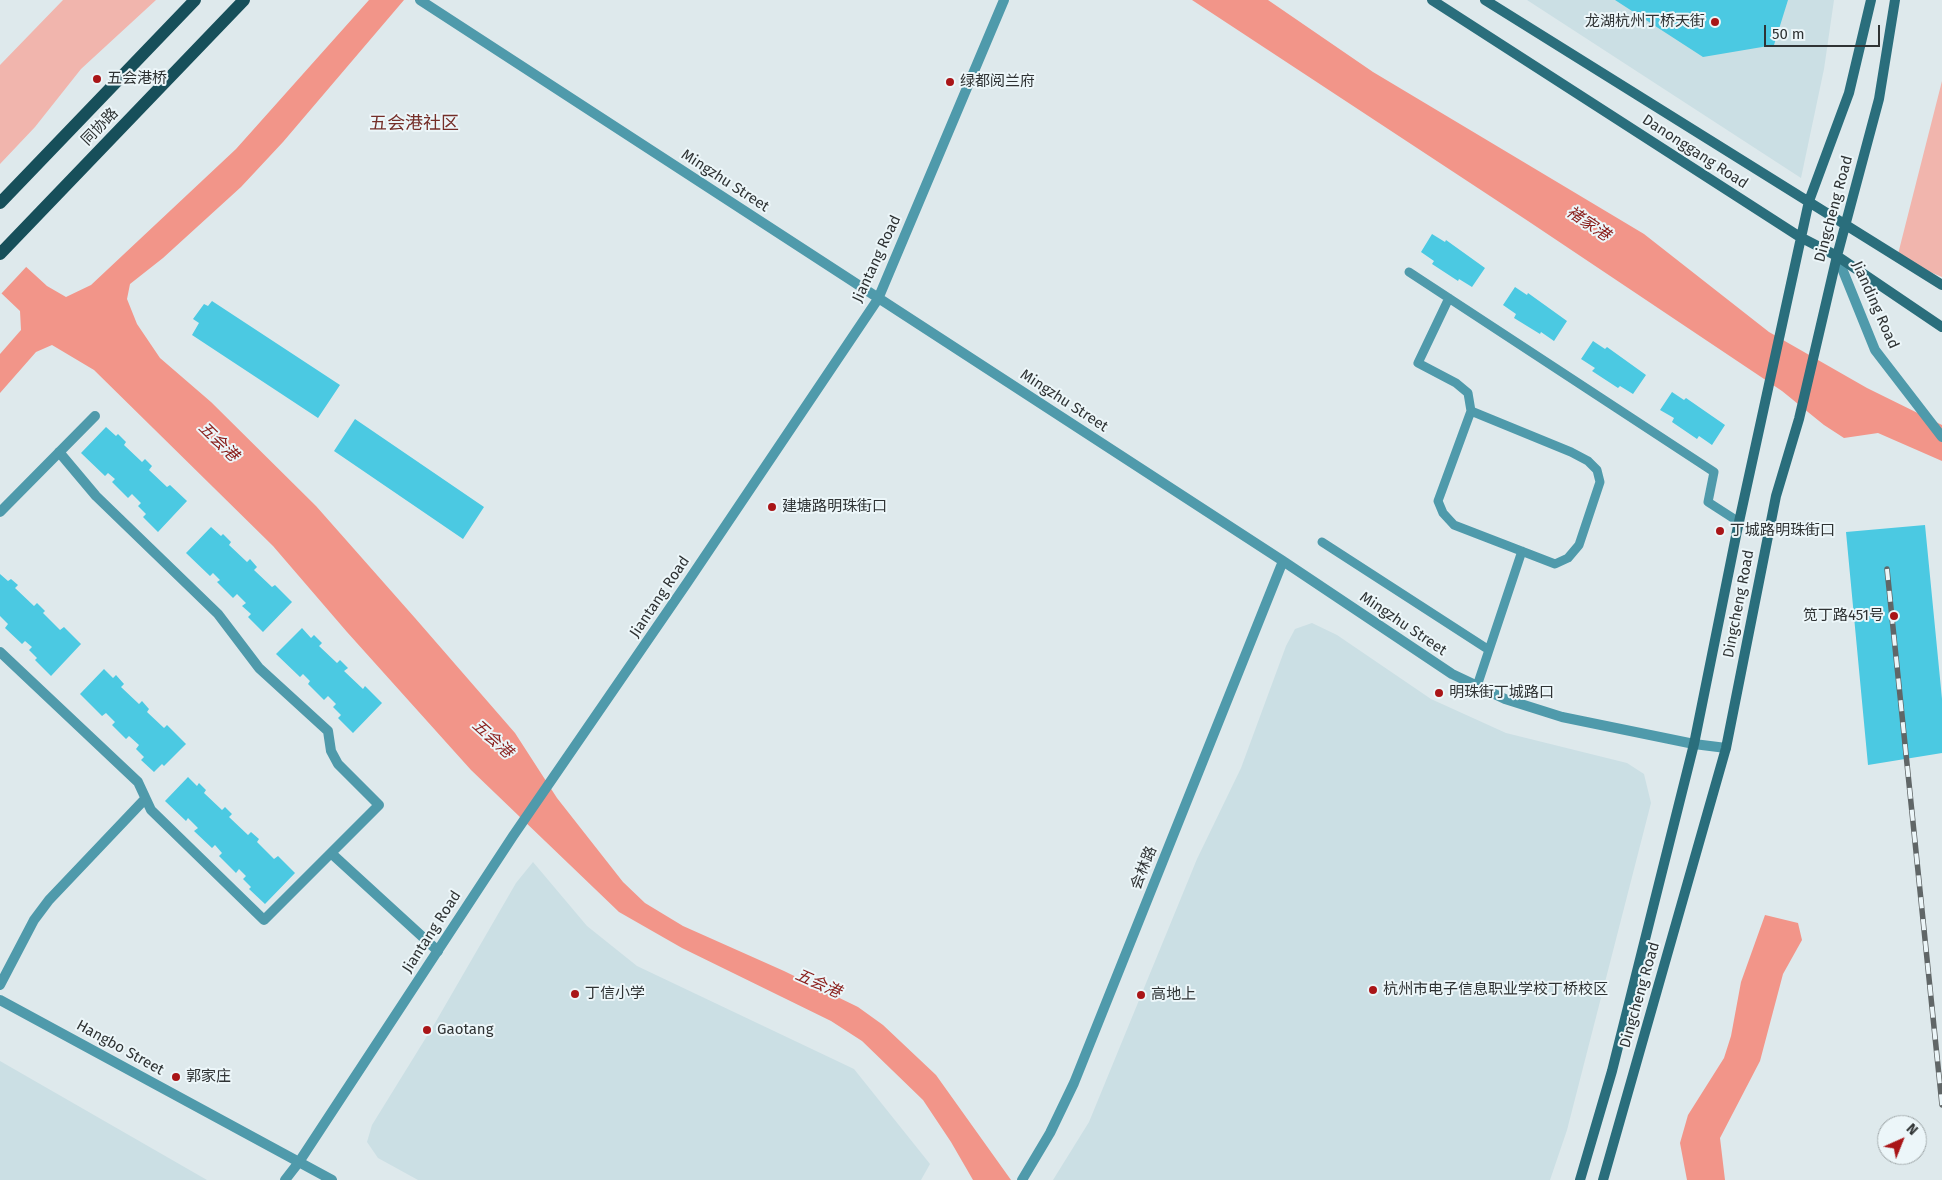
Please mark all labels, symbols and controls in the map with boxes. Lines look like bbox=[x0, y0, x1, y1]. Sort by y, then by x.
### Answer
place label: 龙湖杭州丁桥天街 bbox=[1585, 13, 1705, 31]
scale bar bbox=[1767, 15, 1883, 47]
marker: 龙湖杭州丁桥天街 bbox=[1709, 16, 1721, 28]
text: 50 m bbox=[1772, 25, 1805, 43]
place label: 五会港桥 bbox=[107, 70, 167, 88]
marker: 五会港桥 bbox=[91, 73, 103, 85]
place label: 绿都阅兰府 bbox=[960, 73, 1035, 91]
marker: 绿都阅兰府 bbox=[944, 76, 956, 88]
street label: 同协路 bbox=[78, 105, 122, 149]
street label: Danonggang Road bbox=[1639, 111, 1751, 193]
district label: 五会港社区 bbox=[369, 113, 459, 135]
street label: Mingzhu Street bbox=[678, 146, 772, 216]
street label: Dingcheng Road bbox=[1811, 154, 1857, 264]
water label: 褚家港 bbox=[1563, 203, 1613, 245]
street label: Jiantang Road bbox=[849, 212, 905, 306]
street label: Jianding Road bbox=[1848, 258, 1902, 352]
street label: Mingzhu Street bbox=[1017, 366, 1111, 436]
water label: 五会港 bbox=[194, 418, 242, 466]
place label: 建塘路明珠街口 bbox=[782, 498, 887, 516]
marker: 建塘路明珠街口 bbox=[766, 501, 778, 513]
place label: 丁城路明珠街口 bbox=[1730, 522, 1835, 540]
marker: 丁城路明珠街口 bbox=[1714, 525, 1726, 537]
street label: Dingcheng Road bbox=[1720, 549, 1758, 659]
street label: Jiantang Road bbox=[626, 553, 694, 641]
street label: Mingzhu Street bbox=[1356, 588, 1450, 660]
place label: 笕丁路451号 bbox=[1803, 607, 1884, 625]
marker: 笕丁路451号 bbox=[1888, 610, 1900, 622]
place label: 明珠街丁城路口 bbox=[1449, 684, 1554, 702]
marker: 明珠街丁城路口 bbox=[1433, 687, 1445, 699]
water label: 五会港 bbox=[468, 716, 516, 762]
street label: 会林路 bbox=[1127, 844, 1161, 892]
street label: Jiantang Road bbox=[399, 888, 465, 976]
street label: Dingcheng Road bbox=[1616, 940, 1664, 1050]
water label: 五会港 bbox=[792, 965, 844, 1003]
place label: 杭州市电子信息职业学校丁桥校区 bbox=[1383, 981, 1608, 999]
marker: 杭州市电子信息职业学校丁桥校区 bbox=[1367, 984, 1379, 996]
place label: 丁信小学 bbox=[585, 985, 645, 1003]
place label: 高地上 bbox=[1151, 986, 1196, 1004]
marker: 丁信小学 bbox=[569, 988, 581, 1000]
marker: 高地上 bbox=[1135, 989, 1147, 1001]
street label: Hangbo Street bbox=[73, 1017, 167, 1079]
place label: Gaotang bbox=[437, 1021, 493, 1039]
marker: Gaotang bbox=[421, 1024, 433, 1036]
place label: 郭家庄 bbox=[186, 1068, 231, 1086]
marker: 郭家庄 bbox=[170, 1071, 182, 1083]
north arrow bbox=[1877, 1115, 1927, 1165]
text: N bbox=[1903, 1120, 1921, 1139]

